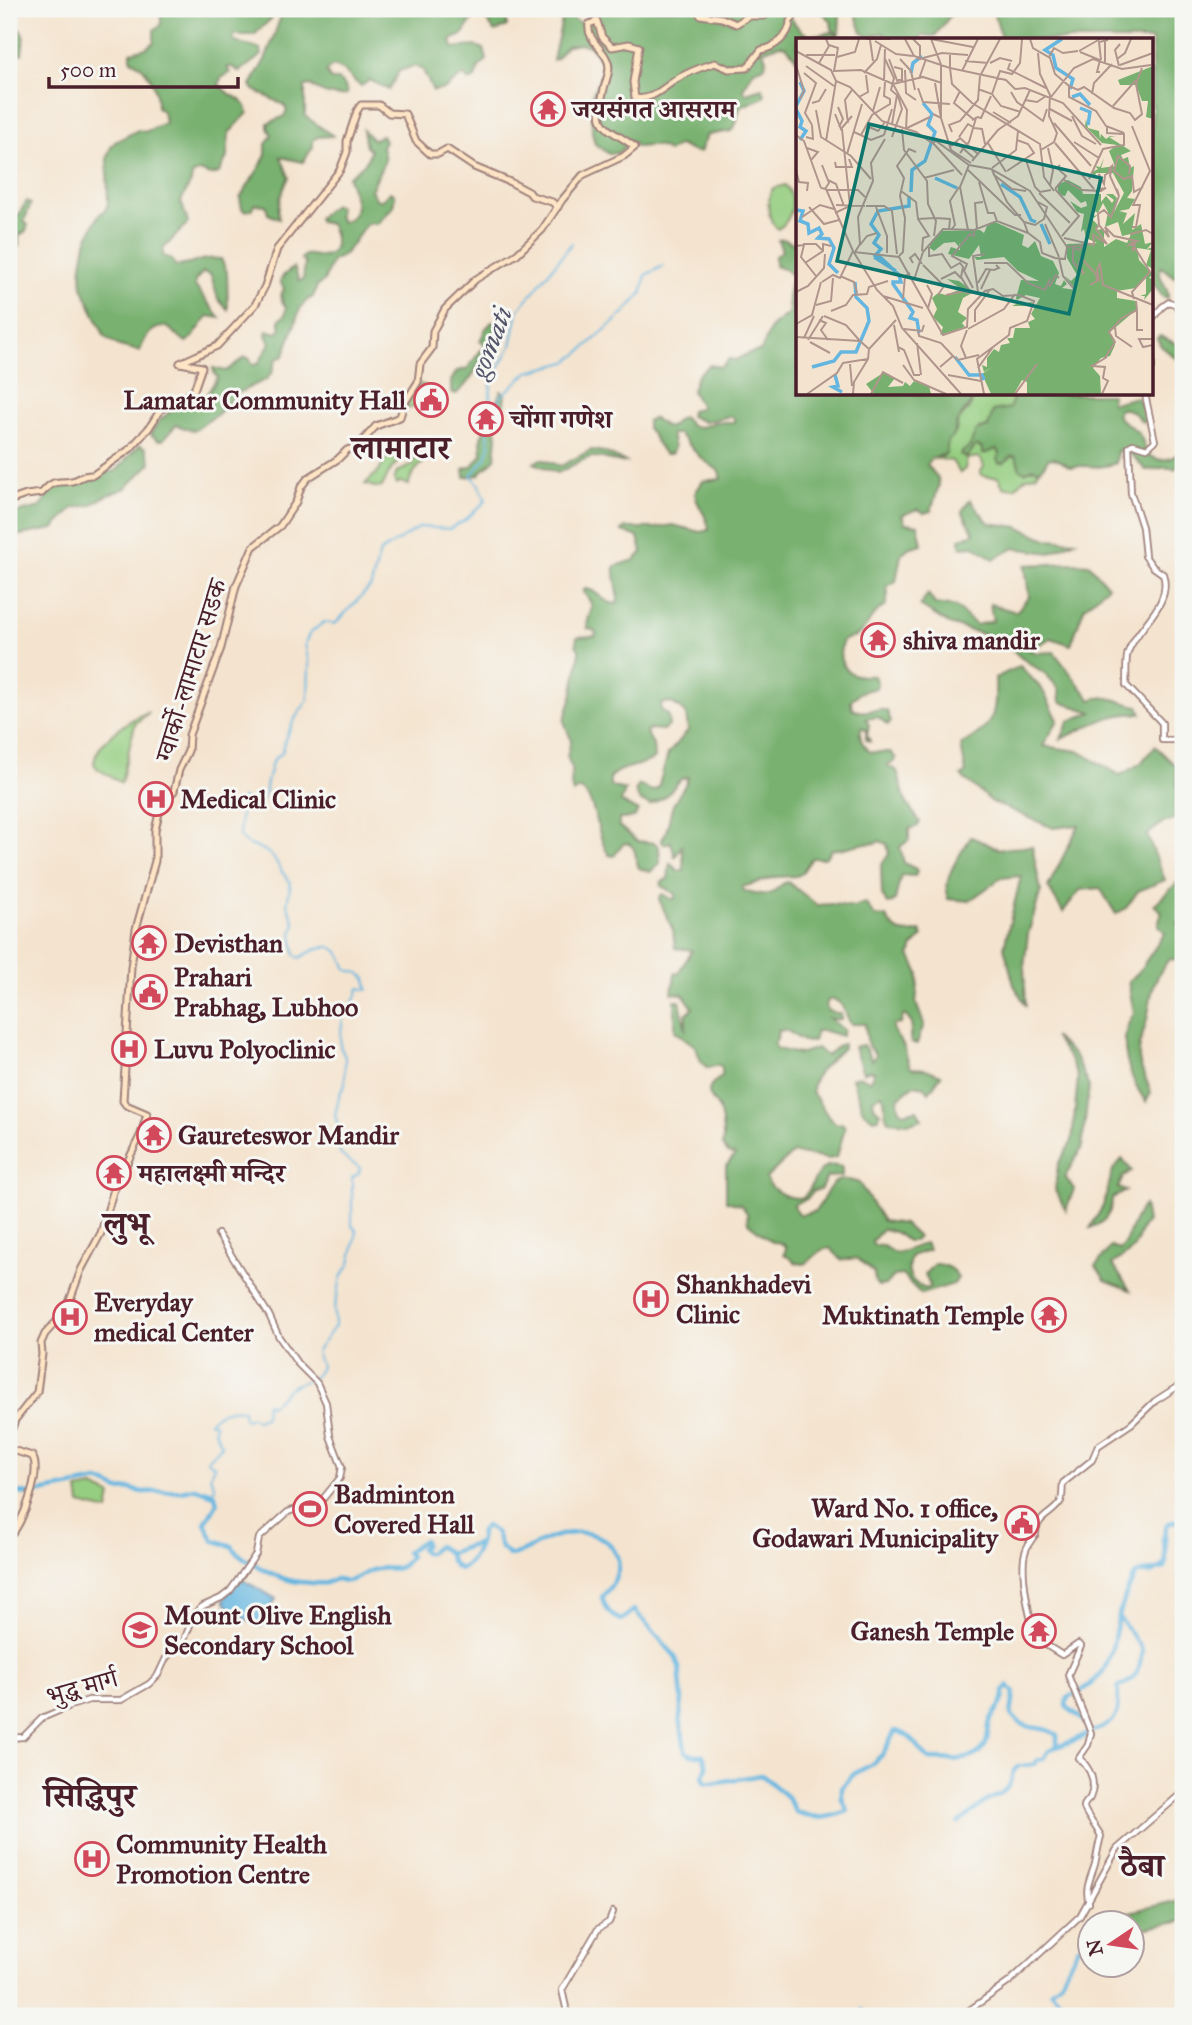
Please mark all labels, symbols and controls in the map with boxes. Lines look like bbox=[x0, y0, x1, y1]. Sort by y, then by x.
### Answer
inset map bbox=[796, 38, 1154, 396]
scale bar bbox=[49, 46, 238, 90]
text: 500 m bbox=[60, 57, 117, 83]
temple icon: जयसंगत आसराम bbox=[529, 90, 567, 128]
place label: जयसंगत आसराम bbox=[570, 93, 737, 125]
water label: gomati bbox=[460, 301, 520, 385]
public building icon: Lamatar Community Hall bbox=[412, 381, 450, 419]
place label: Lamatar Community Hall bbox=[124, 384, 407, 416]
temple icon: चोंगा गणेश bbox=[467, 400, 505, 438]
place label: चोंगा गणेश bbox=[508, 403, 614, 435]
district label: लामाटार bbox=[350, 428, 453, 468]
street label: ग्वार्को-लामाटार सडक bbox=[148, 574, 234, 767]
temple icon: shiva mandir bbox=[859, 621, 897, 659]
place label: shiva mandir bbox=[903, 624, 1041, 656]
hospital icon: Medical Clinic bbox=[137, 780, 175, 818]
place label: Medical Clinic bbox=[180, 783, 336, 815]
temple icon: Devisthan bbox=[130, 924, 168, 962]
place label: Devisthan bbox=[174, 927, 283, 959]
place label: Prahari Prabhag, Lubhoo bbox=[174, 961, 358, 1024]
public building icon: Prahari Prabhag, Lubhoo bbox=[131, 973, 169, 1011]
hospital icon: Luvu Polyoclinic bbox=[110, 1030, 148, 1068]
place label: Luvu Polyoclinic bbox=[154, 1033, 336, 1065]
temple icon: Gaureteswor Mandir bbox=[135, 1116, 173, 1154]
place label: Gaureteswor Mandir bbox=[178, 1119, 400, 1151]
temple icon: महालक्ष्मी मन्दिर bbox=[95, 1154, 133, 1192]
place label: महालक्ष्मी मन्दिर bbox=[136, 1157, 288, 1189]
district label: लुभू bbox=[101, 1204, 156, 1245]
place label: Shankhadevi Clinic bbox=[676, 1268, 812, 1330]
hospital icon: Shankhadevi Clinic bbox=[632, 1280, 670, 1318]
place label: Everyday medical Center bbox=[93, 1286, 255, 1348]
temple icon: Muktinath Temple bbox=[1030, 1296, 1068, 1334]
hospital icon: Everyday medical Center bbox=[51, 1298, 89, 1336]
place label: Muktinath Temple bbox=[822, 1299, 1024, 1331]
place label: Badminton Covered Hall bbox=[334, 1478, 475, 1540]
sports icon: Badminton Covered Hall bbox=[291, 1490, 329, 1528]
place label: Ward No. 1 office, Godawari Municipality bbox=[752, 1492, 1000, 1554]
public building icon: Ward No. 1 office, Godawari Municipality bbox=[1003, 1504, 1041, 1542]
place label: Mount Olive English Secondary School bbox=[164, 1599, 392, 1661]
school or university icon: Mount Olive English Secondary School bbox=[121, 1611, 159, 1649]
temple icon: Ganesh Temple bbox=[1020, 1612, 1058, 1650]
place label: Ganesh Temple bbox=[851, 1615, 1014, 1647]
street label: भुद्ध मार्ग bbox=[43, 1661, 123, 1713]
district label: सिद्धिपुर bbox=[42, 1776, 139, 1817]
place label: Community Health Promotion Centre bbox=[116, 1828, 328, 1890]
hospital icon: Community Health Promotion Centre bbox=[73, 1840, 111, 1878]
district label: ठैबा bbox=[1118, 1845, 1166, 1886]
north arrow bbox=[1076, 1910, 1146, 1980]
text: N bbox=[1082, 1937, 1108, 1958]

